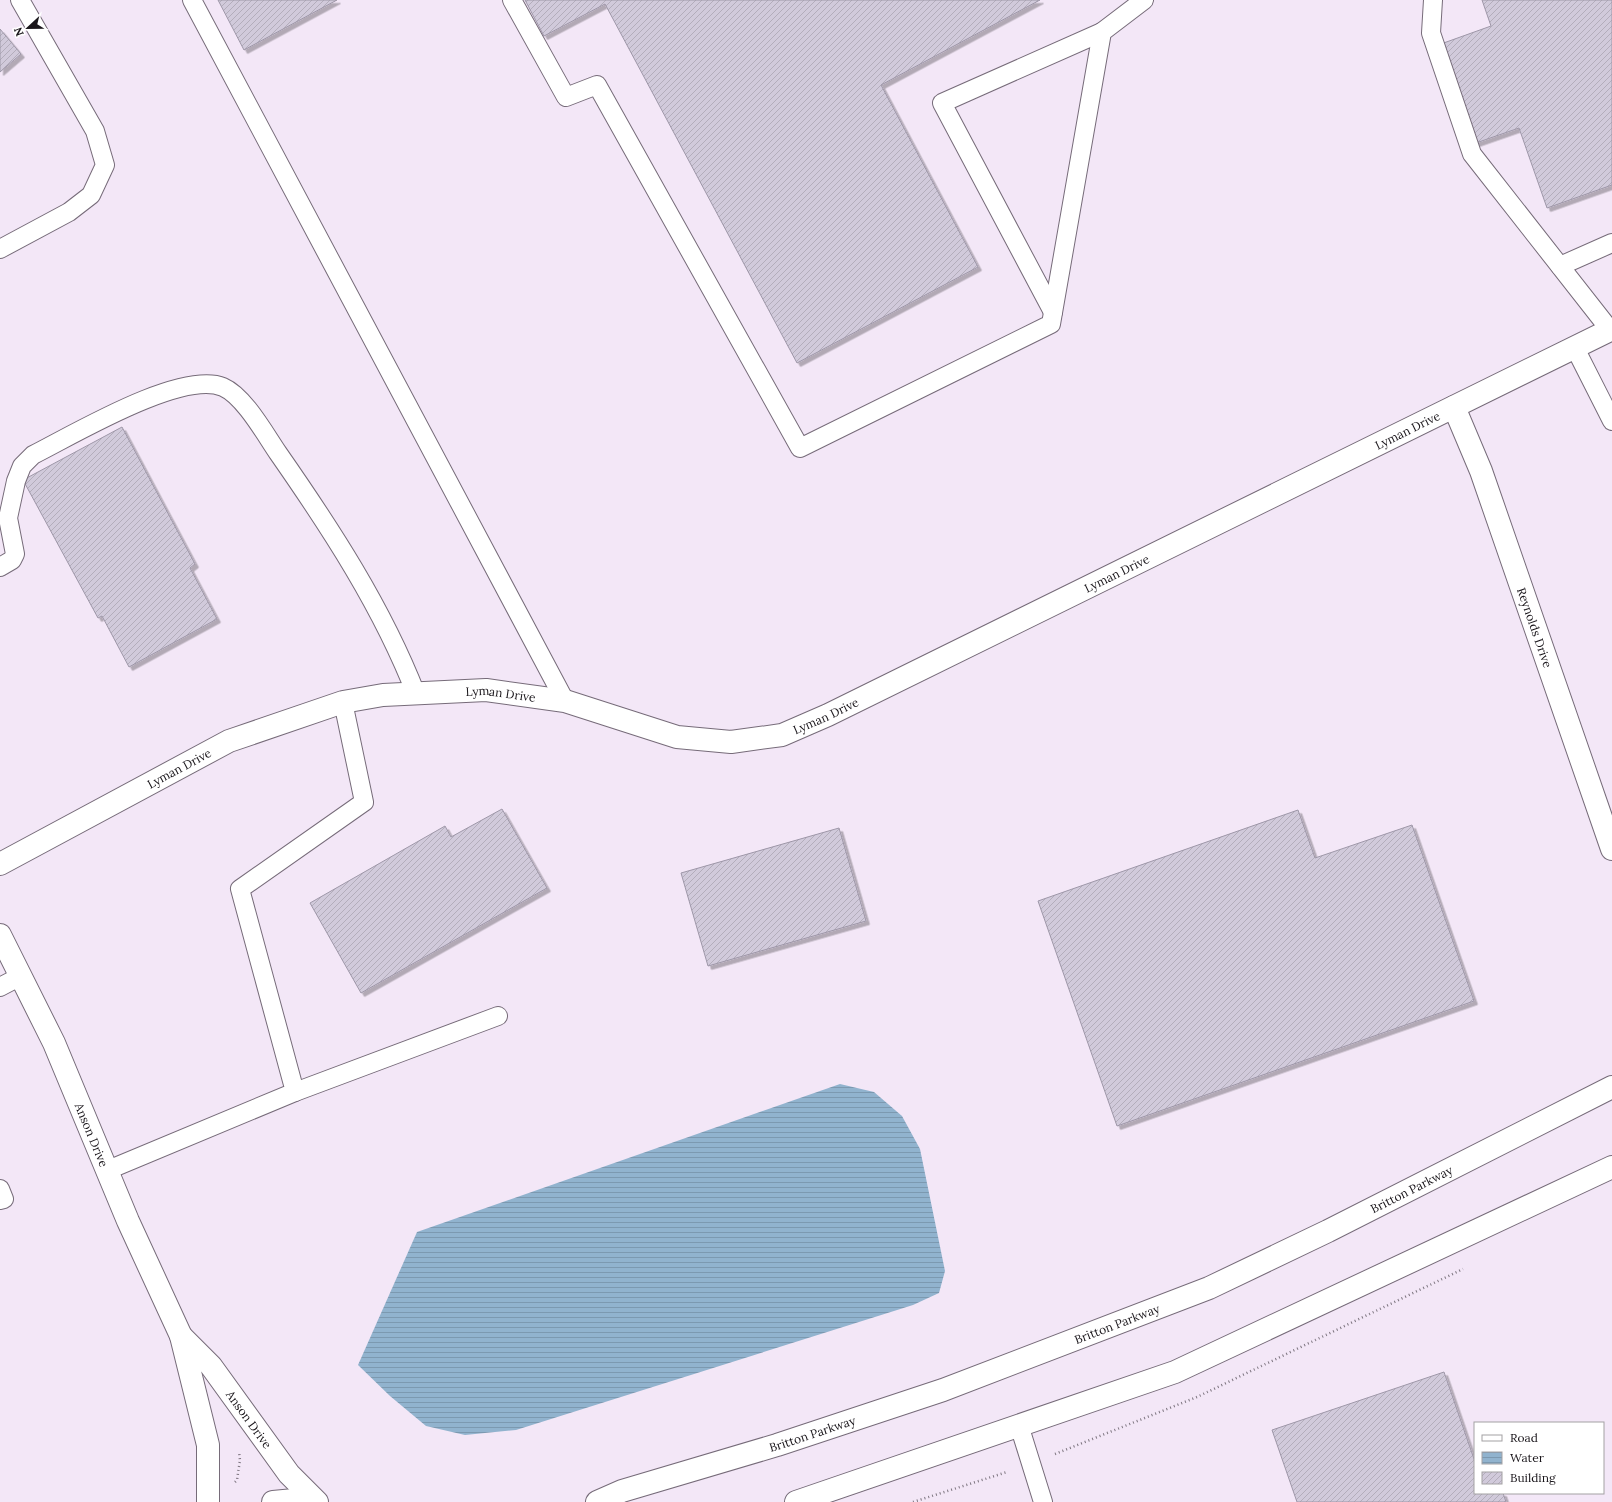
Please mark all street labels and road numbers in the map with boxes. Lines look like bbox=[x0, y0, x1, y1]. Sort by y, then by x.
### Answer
street label: Lyman Drive bbox=[1372, 407, 1443, 452]
street label: Lyman Drive bbox=[1082, 550, 1152, 595]
street label: Reynolds Drive bbox=[1514, 585, 1556, 670]
street label: Lyman Drive bbox=[465, 682, 537, 704]
street label: Lyman Drive bbox=[790, 694, 861, 737]
street label: Lyman Drive bbox=[144, 744, 214, 791]
street label: Anson Drive bbox=[72, 1099, 112, 1169]
street label: Britton Parkway bbox=[1368, 1161, 1455, 1216]
street label: Britton Parkway bbox=[1072, 1300, 1162, 1346]
street label: Anson Drive bbox=[223, 1386, 276, 1451]
street label: Britton Parkway bbox=[767, 1412, 858, 1454]

